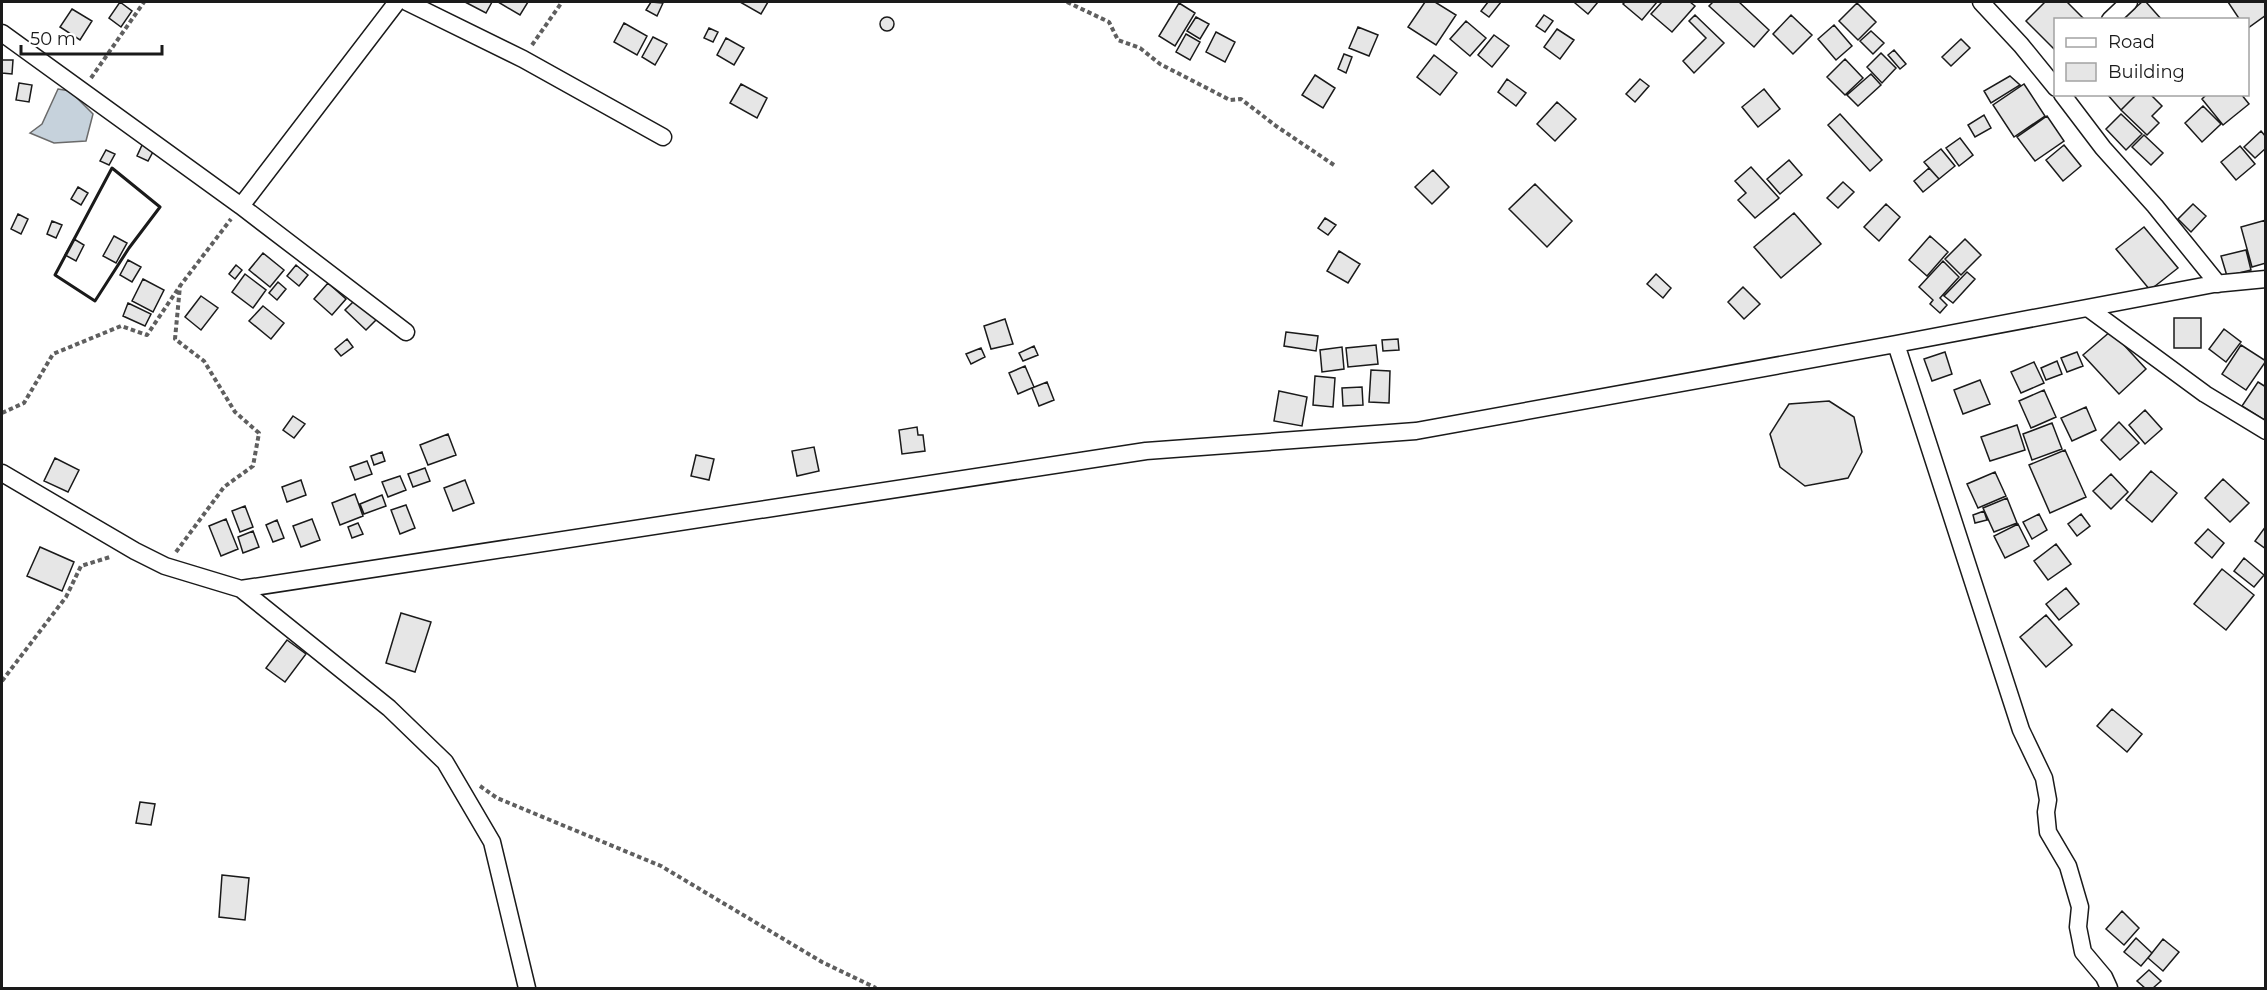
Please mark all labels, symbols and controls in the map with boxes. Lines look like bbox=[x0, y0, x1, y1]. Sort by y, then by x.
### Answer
scale bar bbox=[21, 18, 162, 56]
legend bbox=[2054, 18, 2249, 96]
text: 50 m bbox=[30, 28, 76, 50]
text: Road bbox=[2108, 31, 2155, 53]
text: Building bbox=[2108, 61, 2185, 83]

